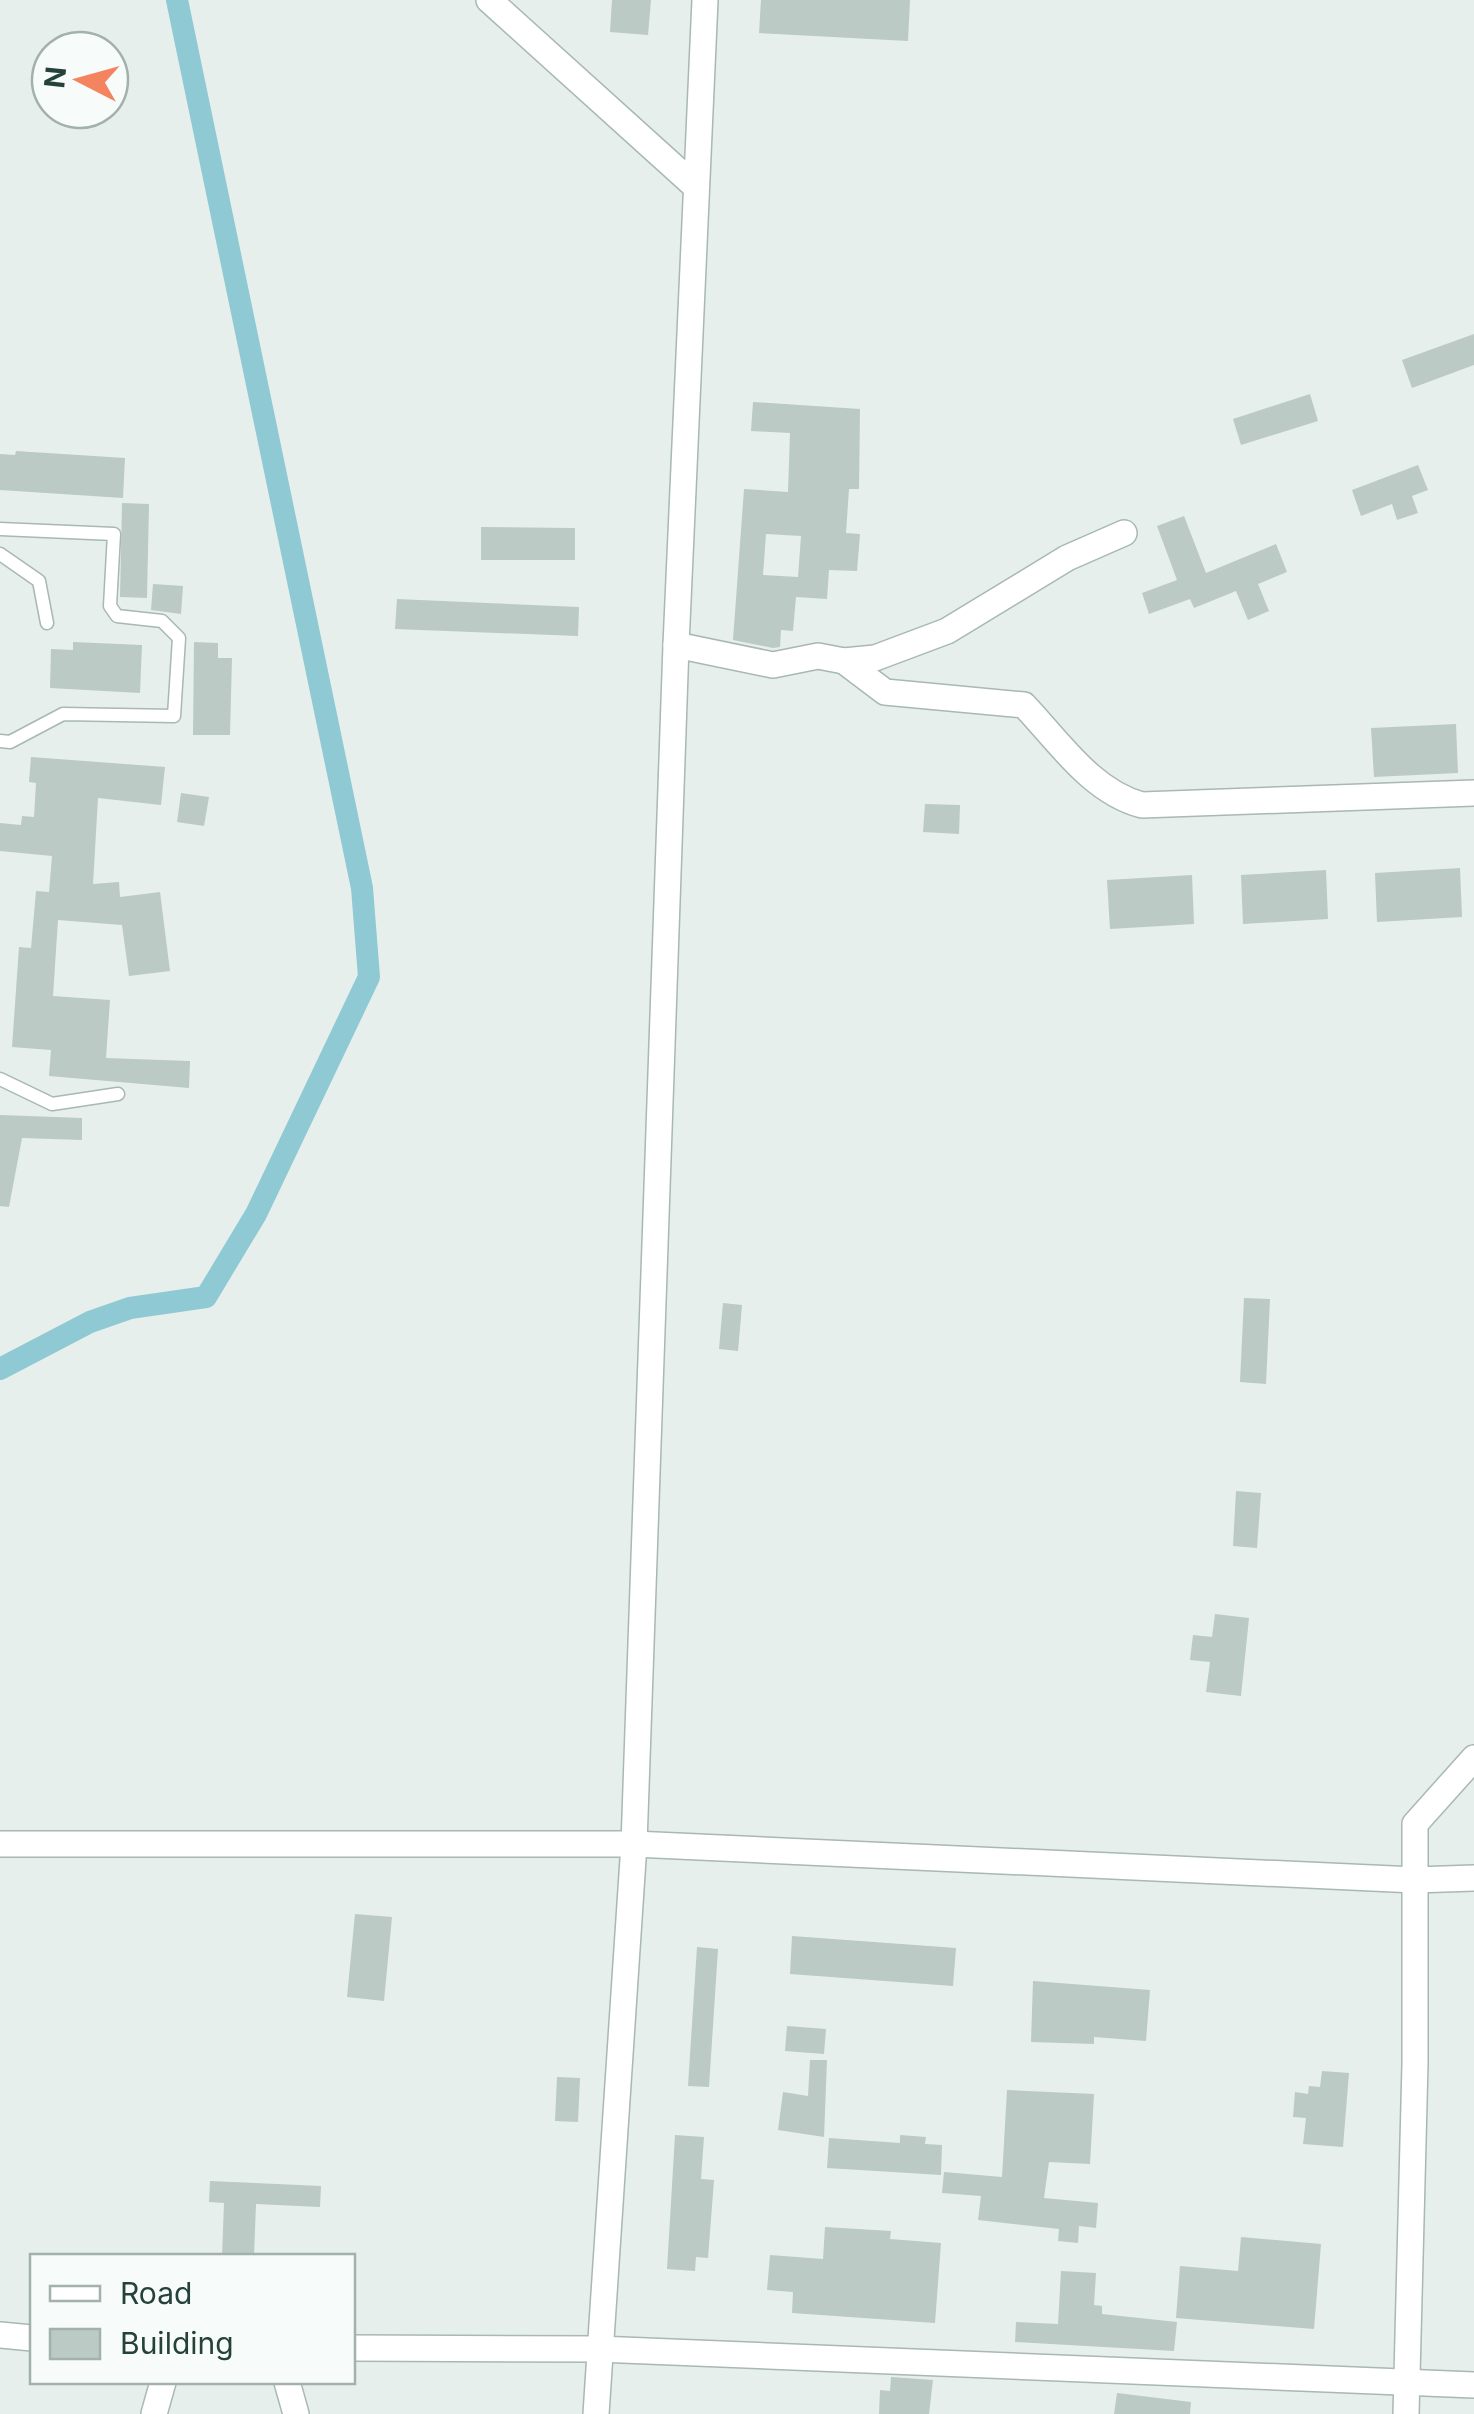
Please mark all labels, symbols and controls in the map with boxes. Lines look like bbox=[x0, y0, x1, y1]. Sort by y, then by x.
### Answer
north arrow bbox=[30, 30, 130, 130]
text: N bbox=[37, 65, 73, 90]
legend bbox=[30, 2254, 355, 2384]
text: Road bbox=[120, 2275, 192, 2311]
text: Building bbox=[120, 2325, 234, 2361]

